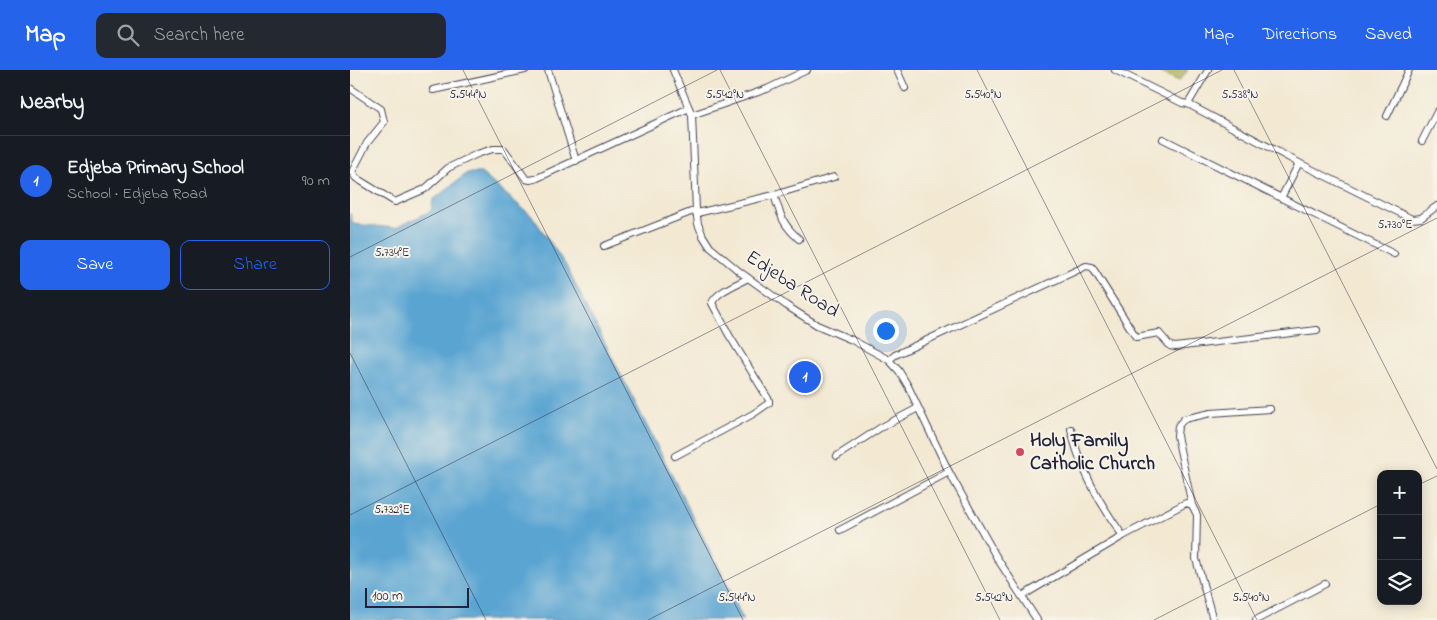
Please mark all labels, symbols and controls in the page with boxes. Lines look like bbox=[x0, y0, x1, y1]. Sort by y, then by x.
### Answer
search box bbox=[96, 13, 446, 58]
text: Map bbox=[25, 18, 66, 53]
icon: search bbox=[114, 21, 142, 49]
text: Search here bbox=[154, 22, 245, 49]
text: Map bbox=[1204, 22, 1234, 48]
text: Directions bbox=[1262, 22, 1337, 48]
text: Saved bbox=[1365, 22, 1412, 48]
text: 5.544°N bbox=[449, 86, 487, 104]
text: 5.542°N bbox=[706, 86, 744, 104]
text: 5.540°N bbox=[964, 86, 1002, 104]
text: 5.538°N bbox=[1222, 86, 1258, 104]
text: Nearby bbox=[20, 88, 84, 118]
text: Edjeba Primary School bbox=[67, 155, 244, 182]
text: 1 bbox=[33, 169, 39, 193]
text: 90 m bbox=[302, 169, 330, 193]
text: School · Edjeba Road bbox=[67, 182, 207, 206]
text: 5.730°E bbox=[1378, 216, 1412, 234]
button: Save bbox=[20, 240, 170, 290]
button: Share bbox=[180, 240, 330, 290]
text: 5.734°E bbox=[375, 244, 409, 262]
street label: Edjeba Road bbox=[740, 244, 844, 326]
your location bbox=[873, 318, 899, 344]
pin: 1 bbox=[789, 358, 821, 396]
place label: Holy Family Catholic Church bbox=[1030, 427, 1155, 479]
marker: Holy Family Catholic Church bbox=[1014, 446, 1026, 458]
map controls bbox=[1377, 470, 1422, 605]
button: + bbox=[1377, 470, 1422, 515]
text: 5.732°E bbox=[374, 501, 410, 519]
button: − bbox=[1377, 515, 1422, 560]
button: layers bbox=[1377, 560, 1422, 605]
scale bar bbox=[365, 585, 469, 608]
text: 100 m bbox=[372, 586, 403, 607]
text: 5.544°N bbox=[718, 589, 756, 607]
text: 5.542°N bbox=[975, 589, 1013, 607]
text: 5.540°N bbox=[1232, 589, 1270, 607]

